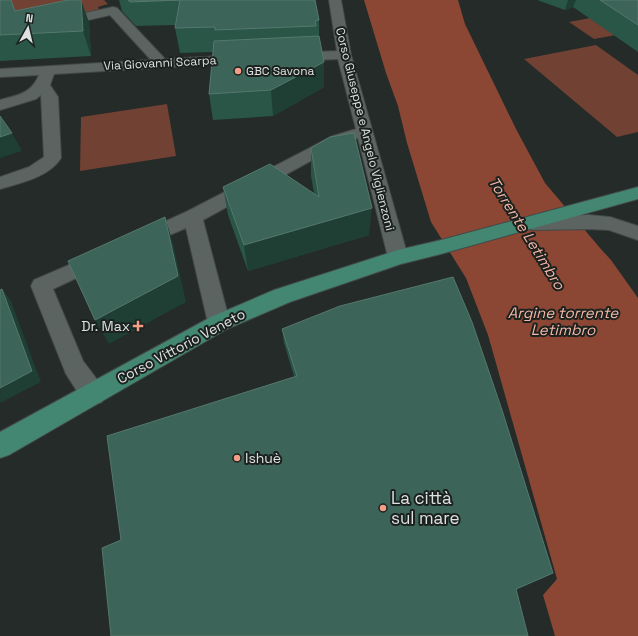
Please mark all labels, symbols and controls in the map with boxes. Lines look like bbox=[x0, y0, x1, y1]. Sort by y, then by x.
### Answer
north arrow bbox=[8, 8, 48, 48]
text: N bbox=[25, 11, 34, 26]
street label: Corso Giuseppe e Angelo Viglienzoni bbox=[332, 26, 398, 232]
street label: Via Giovanni Scarpa bbox=[103, 52, 217, 74]
place label: GBC Savona bbox=[246, 63, 315, 79]
marker: GBC Savona bbox=[233, 66, 243, 76]
water label: Torrente Letimbro bbox=[485, 173, 570, 294]
water label: Argine torrente Letimbro bbox=[508, 303, 619, 339]
street label: Corso Vittorio Veneto bbox=[114, 305, 248, 387]
place label: Dr. Max bbox=[81, 317, 130, 335]
marker: Dr. Max bbox=[133, 321, 143, 331]
place label: Ishuè bbox=[245, 449, 281, 467]
marker: Ishuè bbox=[232, 453, 242, 463]
place label: La città sul mare bbox=[391, 487, 459, 529]
marker: La città sul mare bbox=[378, 503, 388, 513]

